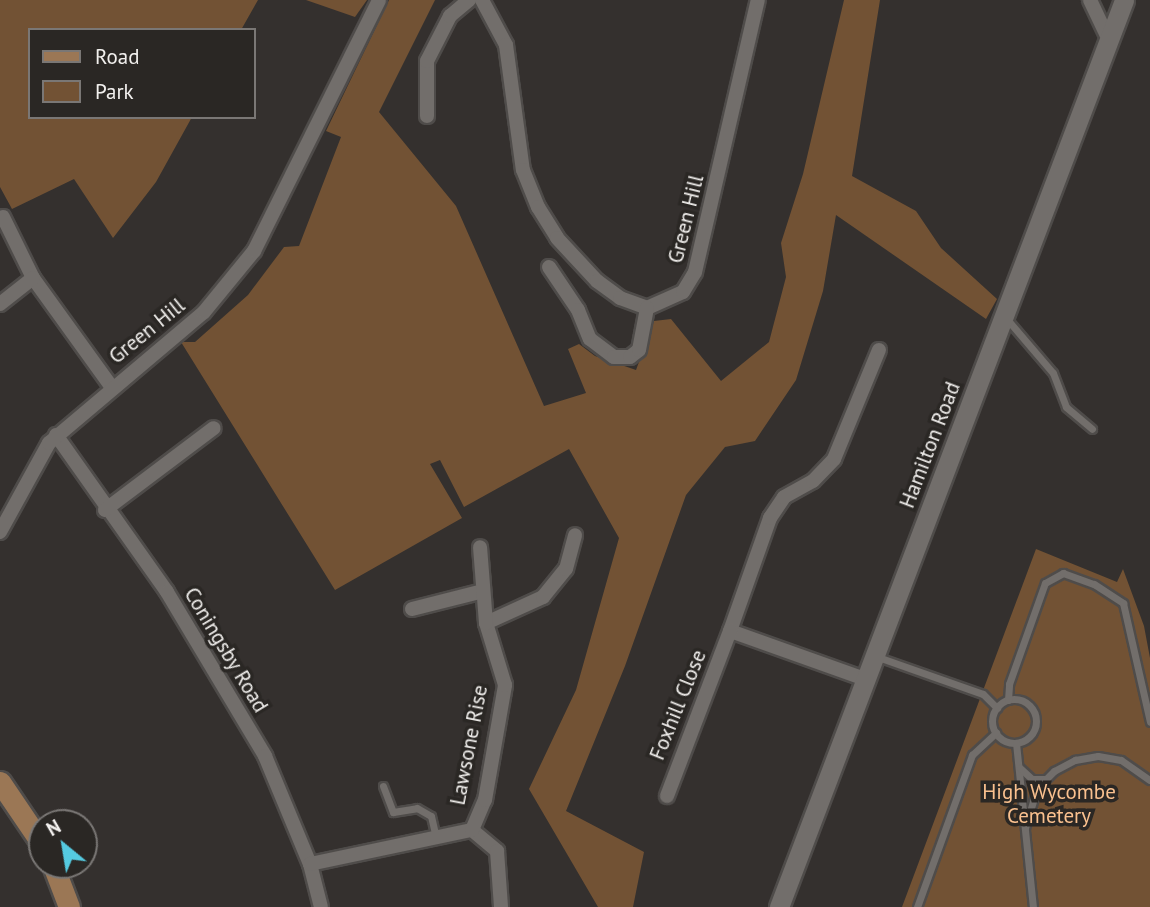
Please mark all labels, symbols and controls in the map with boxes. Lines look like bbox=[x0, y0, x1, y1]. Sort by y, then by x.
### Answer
legend bbox=[28, 28, 256, 119]
text: Road bbox=[95, 43, 139, 70]
text: Park bbox=[95, 78, 134, 105]
street label: Green Hill bbox=[663, 172, 709, 266]
street label: Green Hill bbox=[104, 293, 190, 369]
street label: Hamilton Road bbox=[894, 378, 966, 512]
street label: Coningsby Road bbox=[179, 583, 273, 717]
street label: Foxhill Close bbox=[645, 646, 711, 764]
street label: Lawsone Rise bbox=[445, 683, 493, 807]
park label: High Wycombe Cemetery bbox=[982, 779, 1116, 829]
north arrow bbox=[28, 809, 98, 879]
text: N bbox=[42, 814, 65, 841]

